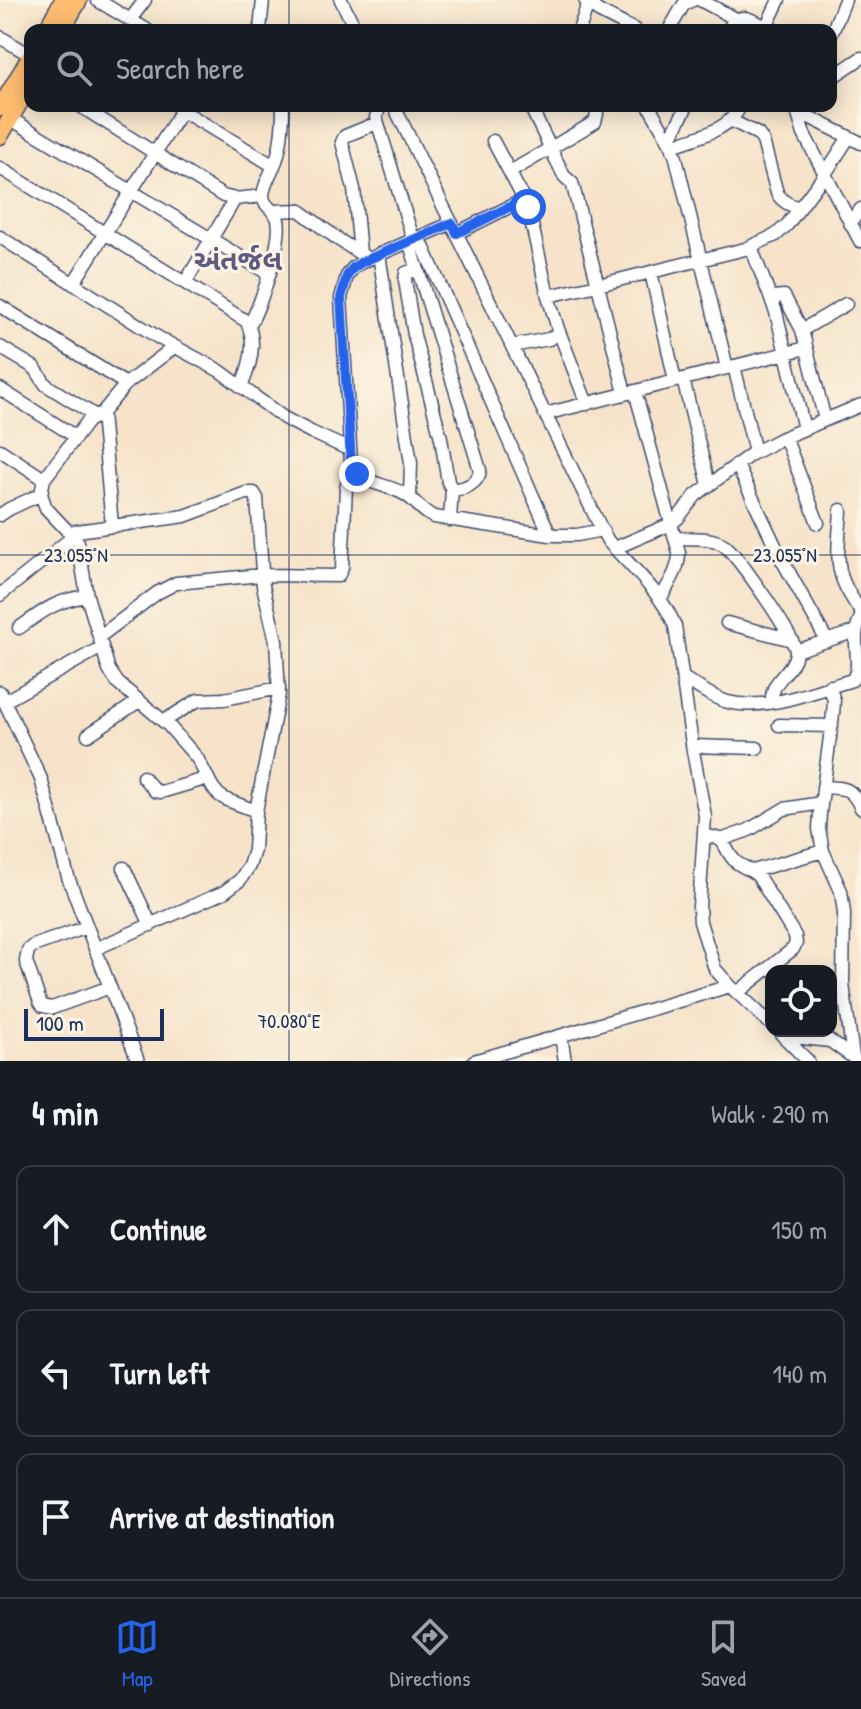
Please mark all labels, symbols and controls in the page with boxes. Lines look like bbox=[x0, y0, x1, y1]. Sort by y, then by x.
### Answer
search box bbox=[24, 24, 837, 112]
icon: search bbox=[52, 46, 96, 90]
text: Search here bbox=[116, 48, 244, 88]
route start bbox=[510, 189, 546, 225]
district label: અંતર્જલ bbox=[194, 241, 282, 279]
route end bbox=[339, 456, 375, 492]
text: 23.055°N bbox=[44, 541, 108, 568]
text: 23.055°N bbox=[753, 541, 817, 568]
map controls bbox=[765, 965, 837, 1037]
button: locate bbox=[765, 965, 837, 1037]
scale bar bbox=[24, 1005, 164, 1041]
text: 70.080°E bbox=[257, 1007, 321, 1034]
text: 100 m bbox=[36, 1008, 84, 1038]
text: 4 min bbox=[32, 1090, 99, 1136]
text: Walk · 290 m bbox=[711, 1096, 829, 1131]
icon: ahead bbox=[34, 1207, 78, 1251]
text: Continue bbox=[110, 1209, 207, 1249]
text: 150 m bbox=[771, 1212, 827, 1247]
icon: left bbox=[34, 1351, 78, 1395]
text: Turn left bbox=[110, 1353, 209, 1393]
text: 140 m bbox=[773, 1356, 827, 1391]
icon: arrive bbox=[34, 1495, 78, 1539]
text: Arrive at destination bbox=[110, 1497, 335, 1537]
tab: Map bbox=[115, 1615, 159, 1693]
tab: Directions bbox=[390, 1615, 471, 1693]
tab: Saved bbox=[701, 1615, 746, 1693]

